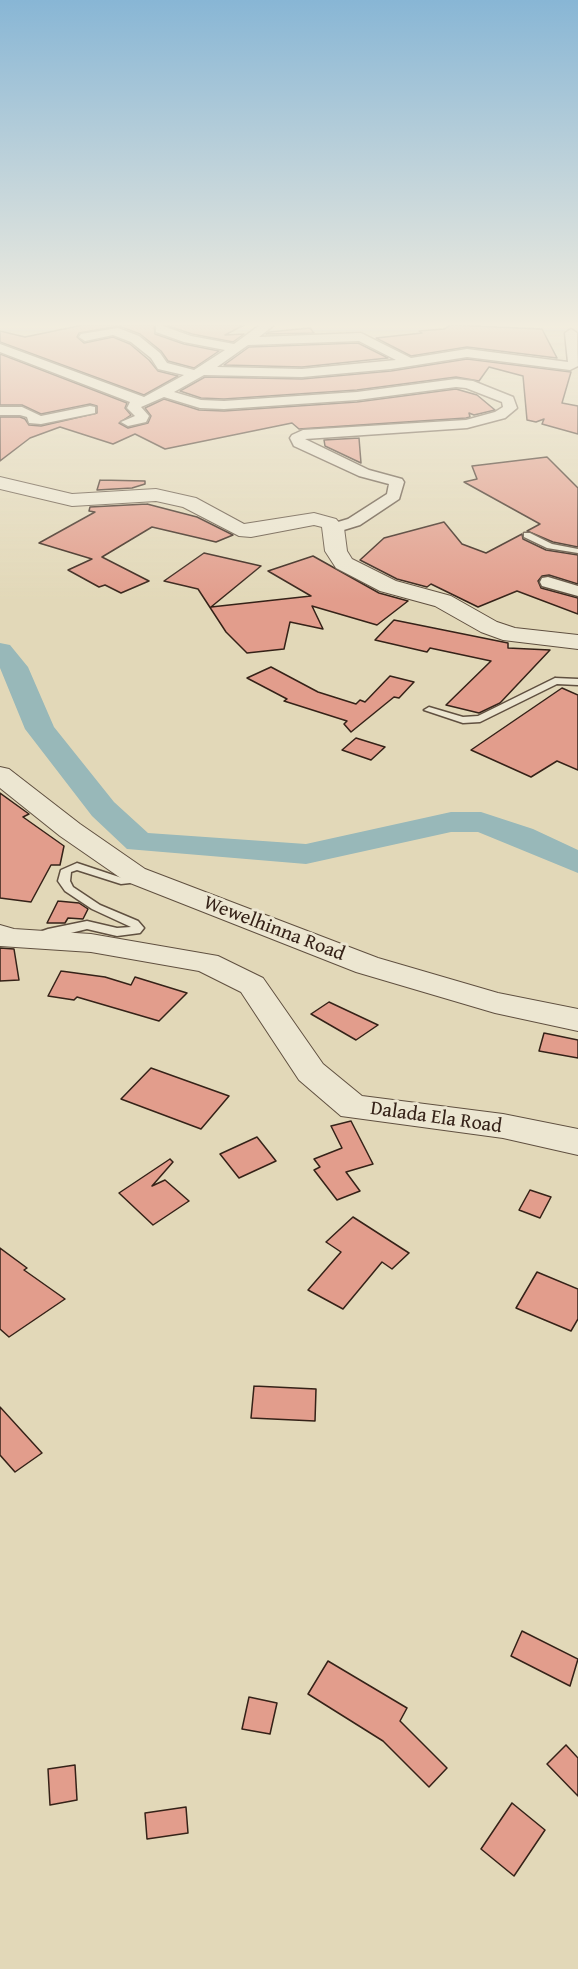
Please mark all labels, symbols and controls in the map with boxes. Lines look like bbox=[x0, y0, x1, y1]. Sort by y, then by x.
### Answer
street label: Wewelhinna Road bbox=[200, 891, 348, 967]
street label: Dalada Ela Road bbox=[369, 1097, 503, 1139]

